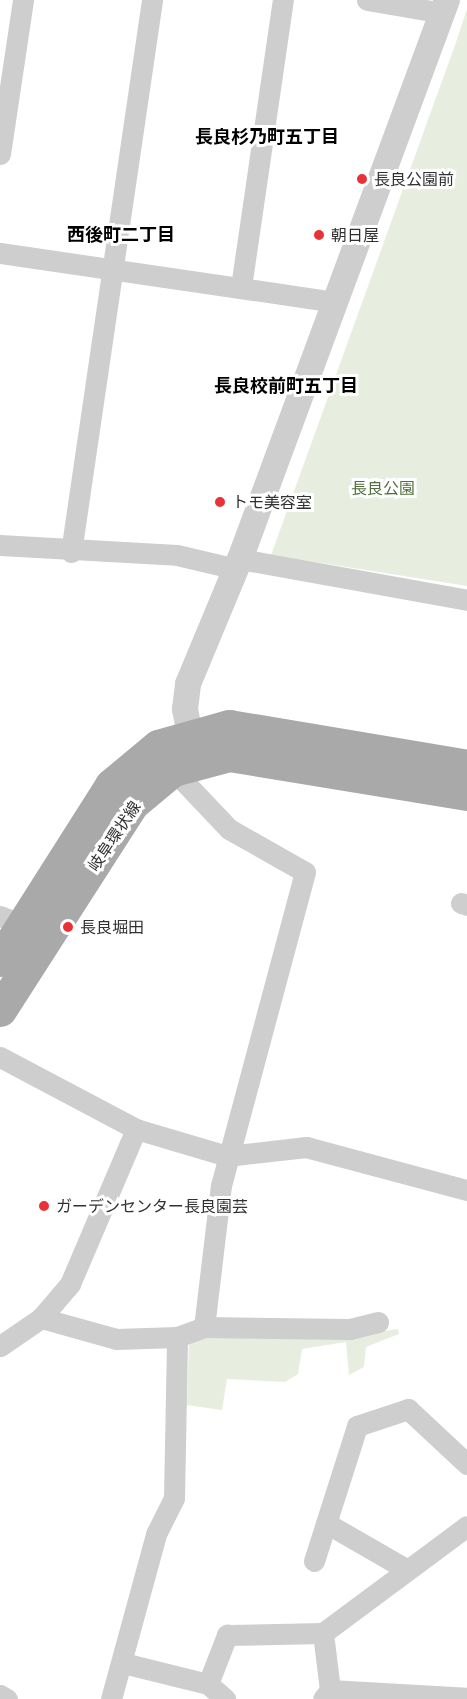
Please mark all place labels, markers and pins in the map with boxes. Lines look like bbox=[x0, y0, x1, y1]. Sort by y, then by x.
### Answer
place label: 長良公園前 bbox=[374, 169, 454, 189]
marker: 長良公園前 bbox=[355, 172, 369, 186]
place label: 朝日屋 bbox=[331, 225, 379, 245]
marker: 朝日屋 bbox=[312, 228, 326, 242]
place label: トモ美容室 bbox=[232, 492, 312, 512]
marker: トモ美容室 bbox=[213, 495, 227, 509]
place label: 長良堀田 bbox=[80, 917, 144, 937]
marker: 長良堀田 bbox=[61, 920, 75, 934]
place label: ガーデンセンター長良園芸 bbox=[56, 1196, 248, 1216]
marker: ガーデンセンター長良園芸 bbox=[37, 1199, 51, 1213]

